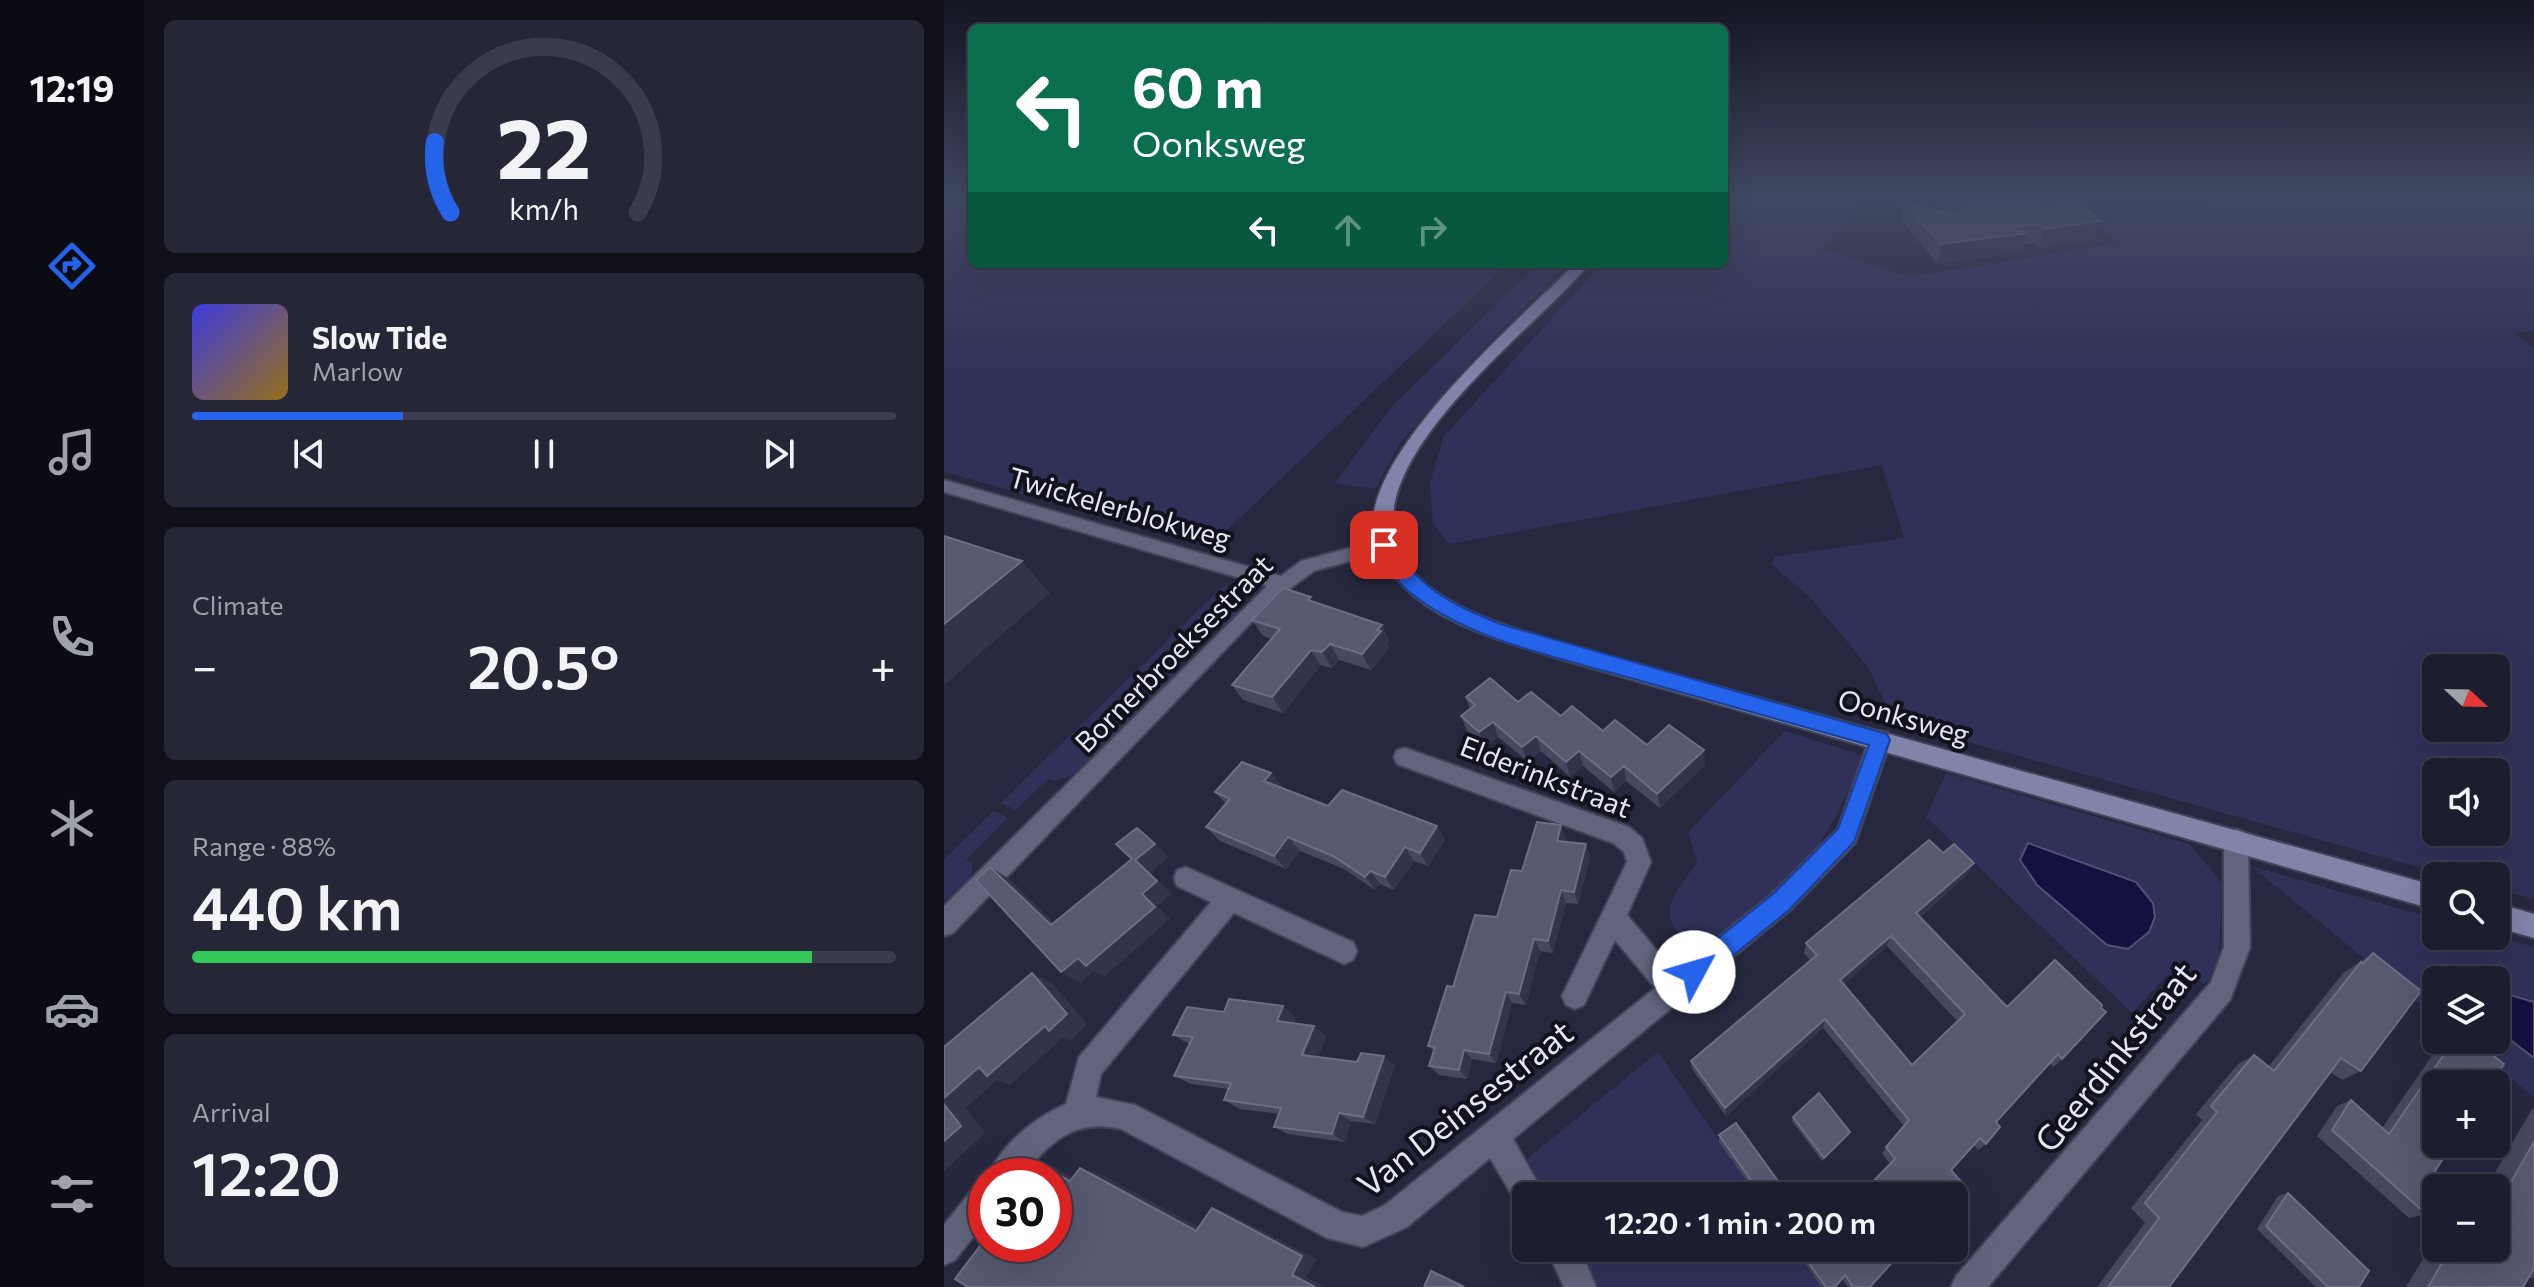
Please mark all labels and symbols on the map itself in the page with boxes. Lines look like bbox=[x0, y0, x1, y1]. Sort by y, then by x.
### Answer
street label: Twickelerblokweg bbox=[1005, 459, 1235, 555]
pin bbox=[1350, 511, 1418, 579]
street label: Bornerbroeksestraat bbox=[1067, 547, 1279, 759]
north arrow bbox=[2422, 654, 2510, 742]
street label: Oonksweg bbox=[1834, 681, 1974, 751]
street label: Elderinkstraat bbox=[1456, 728, 1636, 824]
position arrow bbox=[1652, 930, 1736, 1014]
street label: Geerdinkstraat bbox=[2025, 953, 2203, 1159]
street label: Van Deinsestraat bbox=[1348, 1010, 1580, 1204]
speed limit sign: 30 bbox=[968, 1158, 1072, 1262]

